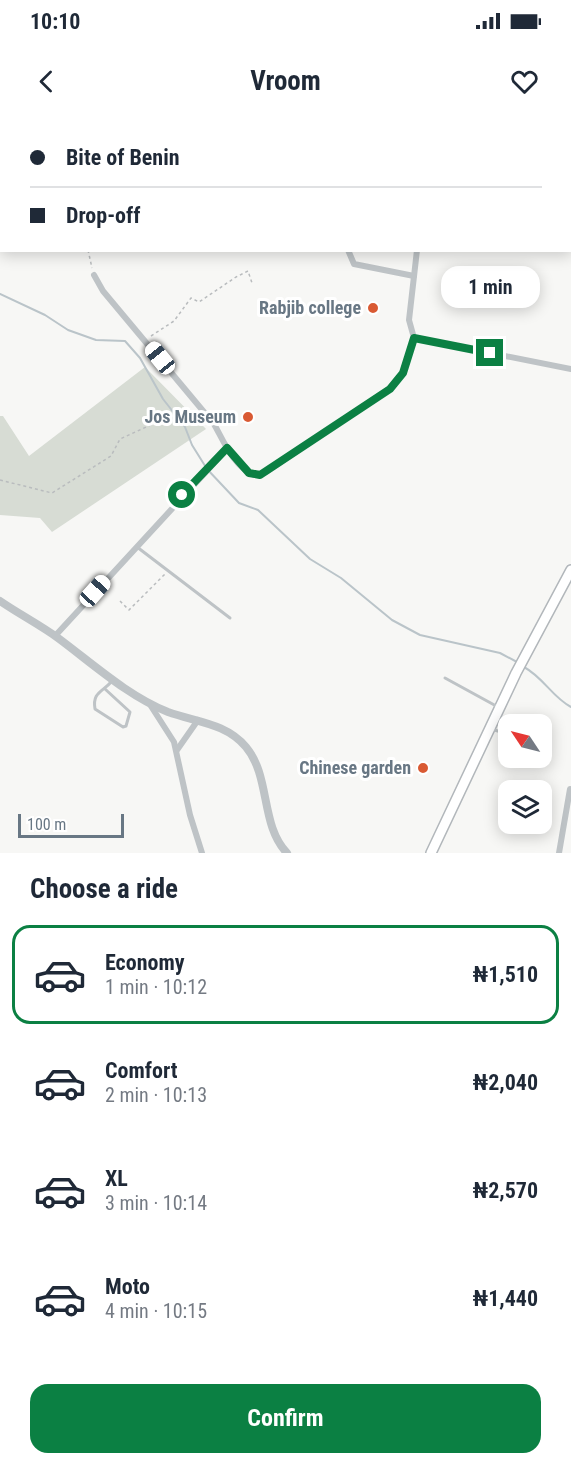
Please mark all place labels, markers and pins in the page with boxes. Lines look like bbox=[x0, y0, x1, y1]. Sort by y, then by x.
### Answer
place label: Rabjib college bbox=[259, 297, 361, 318]
marker: Rabjib college bbox=[366, 301, 380, 315]
place label: Jos Museum bbox=[144, 406, 236, 427]
marker: Jos Museum bbox=[241, 410, 255, 424]
place label: Chinese garden bbox=[299, 757, 411, 778]
marker: Chinese garden bbox=[416, 761, 430, 775]

